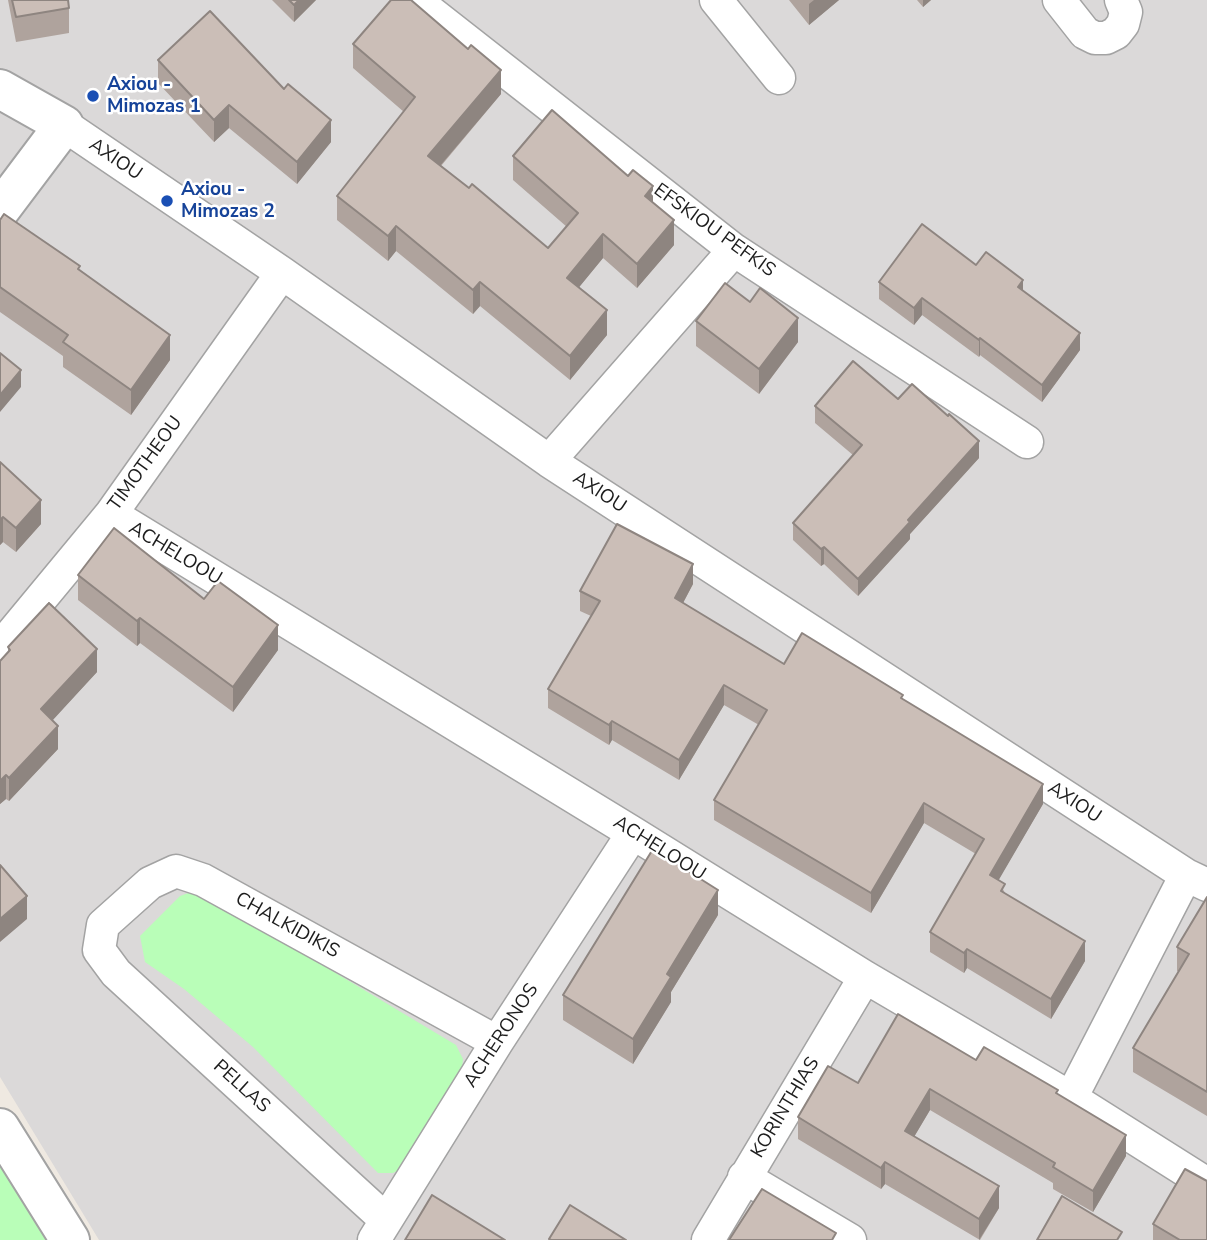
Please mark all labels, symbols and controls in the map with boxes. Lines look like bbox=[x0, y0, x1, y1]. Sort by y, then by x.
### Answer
place label: Axiou - Mimozas 1 bbox=[107, 74, 201, 118]
marker: Axiou - Mimozas 1 bbox=[85, 88, 101, 104]
street label: AXIOU bbox=[84, 134, 146, 186]
place label: Axiou - Mimozas 2 bbox=[181, 179, 275, 223]
street label: EFSKIOU PEFKIS bbox=[649, 179, 779, 283]
marker: Axiou - Mimozas 2 bbox=[159, 193, 175, 209]
street label: TIMOTHEOU bbox=[104, 412, 188, 516]
street label: AXIOU bbox=[568, 467, 630, 519]
street label: ACHELOOU bbox=[124, 517, 226, 591]
street label: AXIOU bbox=[1043, 777, 1105, 829]
street label: ACHELOOU bbox=[609, 812, 709, 886]
street label: CHALKIDIKIS bbox=[231, 888, 343, 964]
street label: ACHERONOS bbox=[460, 980, 544, 1092]
street label: KORINTHIAS bbox=[747, 1053, 825, 1163]
street label: PELLAS bbox=[208, 1056, 274, 1118]

